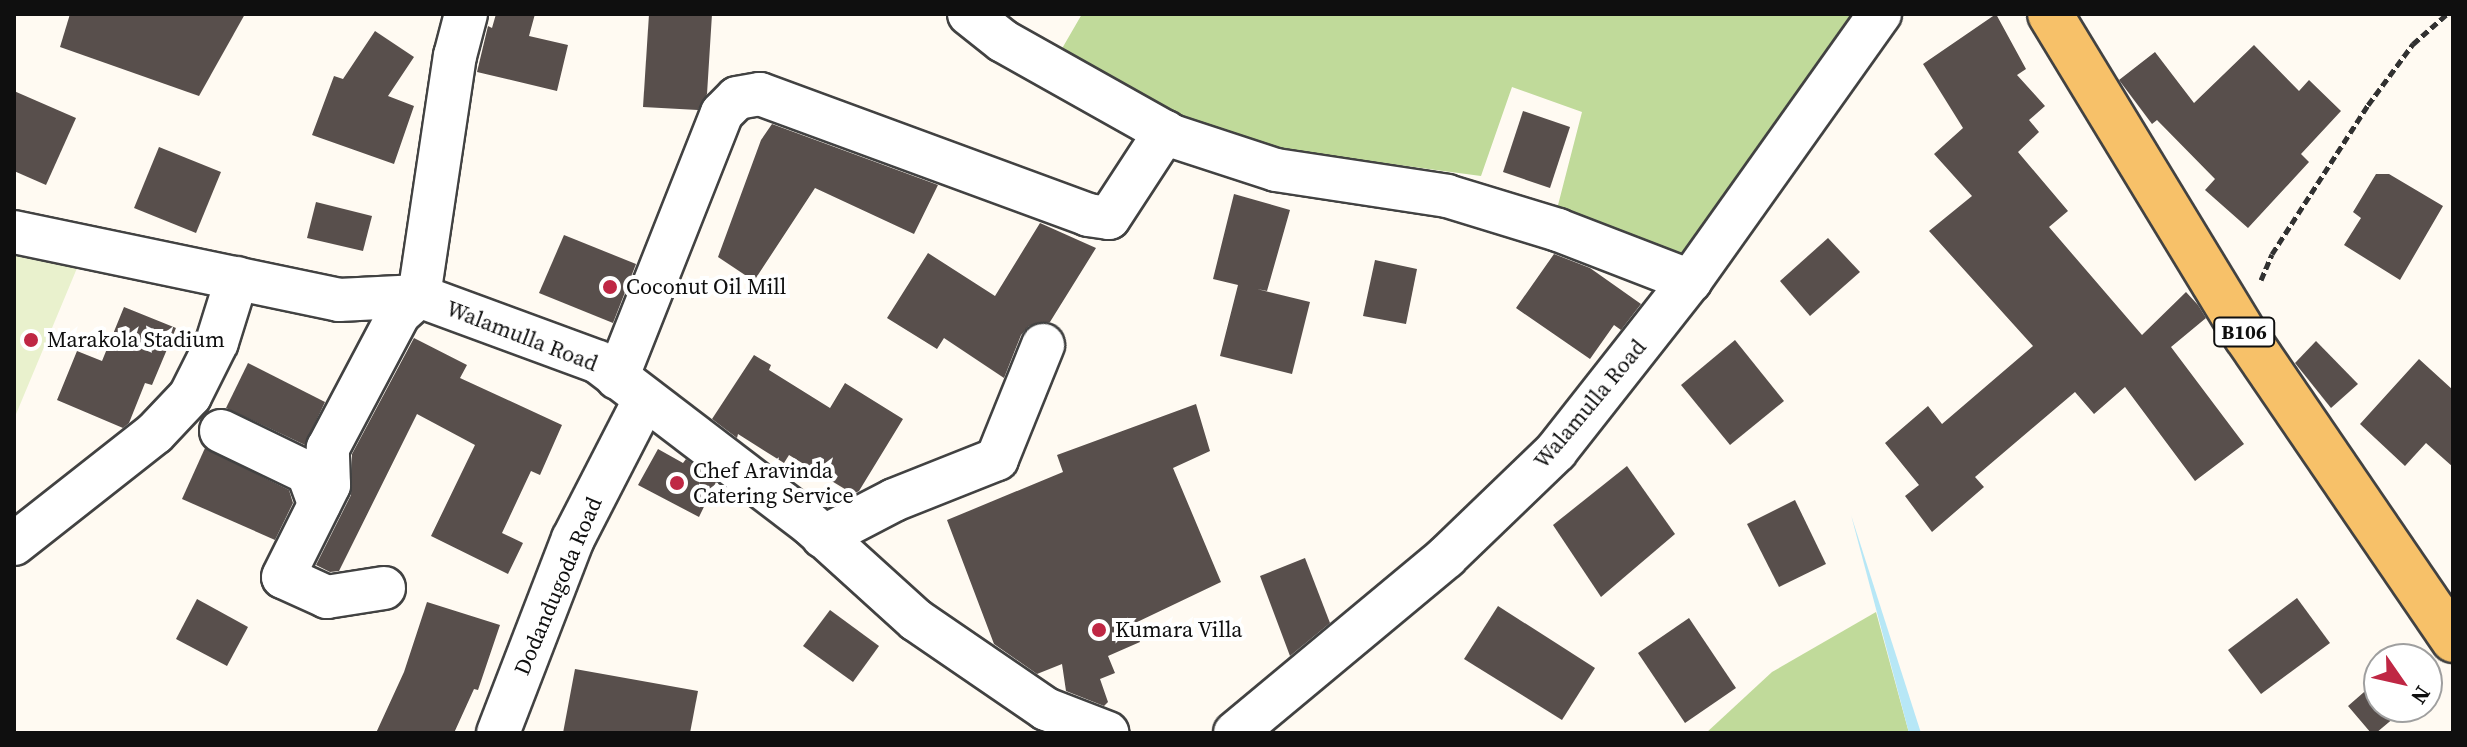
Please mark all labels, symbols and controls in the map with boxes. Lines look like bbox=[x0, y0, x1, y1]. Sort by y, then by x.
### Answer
place label: Coconut Oil Mill bbox=[626, 274, 786, 300]
marker: Coconut Oil Mill bbox=[601, 278, 619, 296]
street label: Walamulla Road bbox=[443, 295, 601, 377]
road number: B106 bbox=[2212, 316, 2276, 348]
place label: Marakola Stadium bbox=[47, 327, 225, 353]
marker: Marakola Stadium bbox=[22, 331, 40, 349]
street label: Walamulla Road bbox=[1529, 334, 1651, 474]
place label: Chef Aravinda Catering Service bbox=[693, 457, 854, 508]
marker: Chef Aravinda Catering Service bbox=[668, 474, 686, 492]
street label: Dodandugoda Road bbox=[509, 493, 607, 679]
place label: Kumara Villa bbox=[1115, 617, 1243, 643]
marker: Kumara Villa bbox=[1090, 621, 1108, 639]
north arrow bbox=[2363, 643, 2443, 723]
text: N bbox=[2404, 680, 2438, 710]

